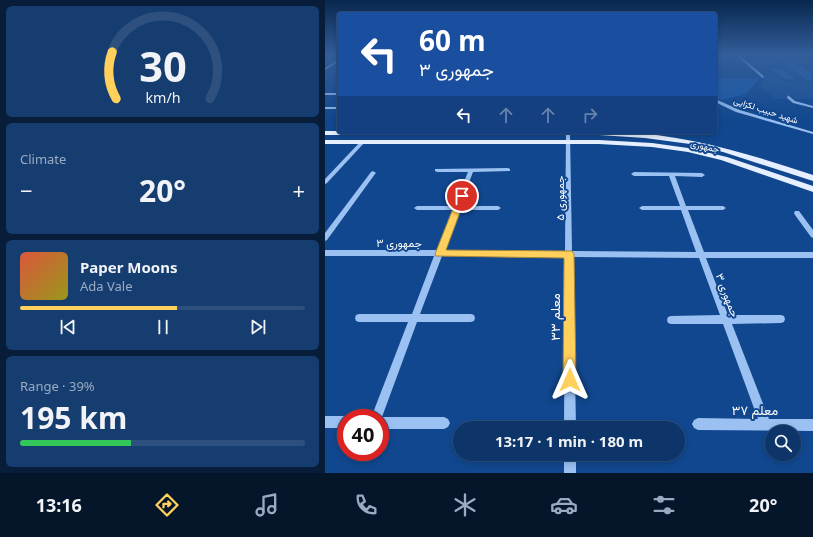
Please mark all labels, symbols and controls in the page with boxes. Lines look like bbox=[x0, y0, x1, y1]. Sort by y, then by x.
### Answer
text: 60 m bbox=[419, 21, 486, 59]
icon: left bbox=[353, 28, 405, 80]
text: 30 bbox=[139, 38, 186, 94]
text: جمهوری ۳ bbox=[419, 57, 494, 81]
text: km/h bbox=[145, 88, 180, 107]
street label: شهید حبیب لکزایی bbox=[732, 93, 800, 127]
icon: left bbox=[453, 104, 475, 126]
icon: ahead bbox=[495, 104, 517, 126]
icon: ahead bbox=[537, 104, 559, 126]
icon: right bbox=[579, 104, 601, 126]
street label: جمهوری bbox=[689, 136, 721, 156]
text: Climate bbox=[20, 150, 66, 168]
text: 20° bbox=[139, 170, 186, 211]
text: − bbox=[20, 175, 33, 205]
text: + bbox=[292, 175, 305, 205]
street label: جمهوری ۵ bbox=[552, 176, 567, 220]
pin bbox=[445, 179, 479, 213]
icon: arrive bbox=[451, 185, 473, 207]
street label: جمهوری ۳ bbox=[376, 235, 422, 250]
text: Paper Moons bbox=[80, 257, 178, 277]
street label: جمهوری ۳ bbox=[713, 271, 743, 319]
text: Ada Vale bbox=[80, 277, 133, 295]
street label: معلم ۳۳ bbox=[546, 293, 564, 341]
icon: previous bbox=[57, 316, 79, 338]
icon: pause bbox=[152, 316, 174, 338]
icon: next bbox=[247, 316, 269, 338]
position arrow bbox=[549, 359, 591, 401]
text: Range · 39% bbox=[20, 377, 95, 395]
text: 195 km bbox=[20, 397, 127, 438]
street label: معلم ۳۷ bbox=[732, 401, 778, 419]
speed limit sign: 40 bbox=[337, 409, 389, 461]
map controls bbox=[765, 425, 801, 461]
button: search bbox=[765, 425, 801, 461]
text: 13:17 · 1 min · 180 m bbox=[495, 431, 643, 451]
icon: directions bbox=[153, 491, 181, 519]
icon: music bbox=[253, 491, 281, 519]
icon: phone bbox=[352, 491, 380, 519]
icon: climate bbox=[451, 491, 479, 519]
icon: car bbox=[550, 491, 578, 519]
icon: filters bbox=[650, 491, 678, 519]
text: 13:16 bbox=[36, 493, 82, 517]
text: 20° bbox=[749, 493, 777, 517]

